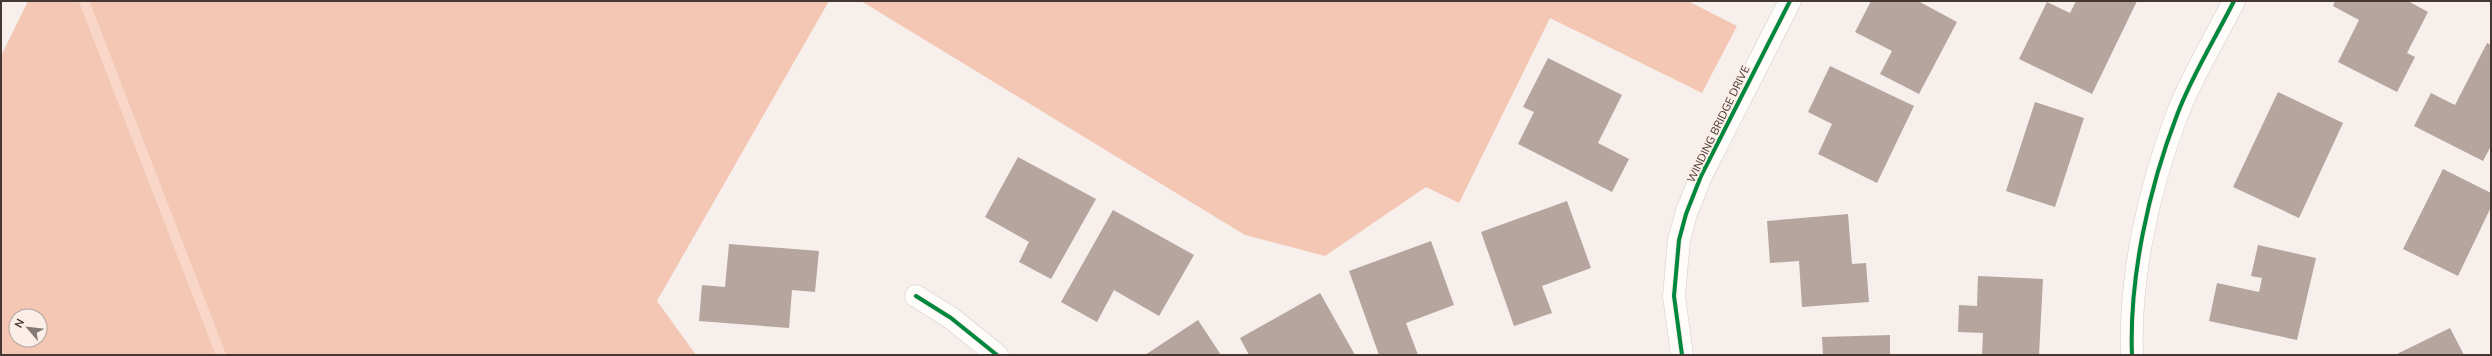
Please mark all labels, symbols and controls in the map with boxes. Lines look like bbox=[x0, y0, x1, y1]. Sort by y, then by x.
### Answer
street label: WINDING BRIDGE DRIVE bbox=[1684, 63, 1753, 185]
north arrow bbox=[8, 308, 48, 348]
text: N bbox=[11, 316, 28, 331]

